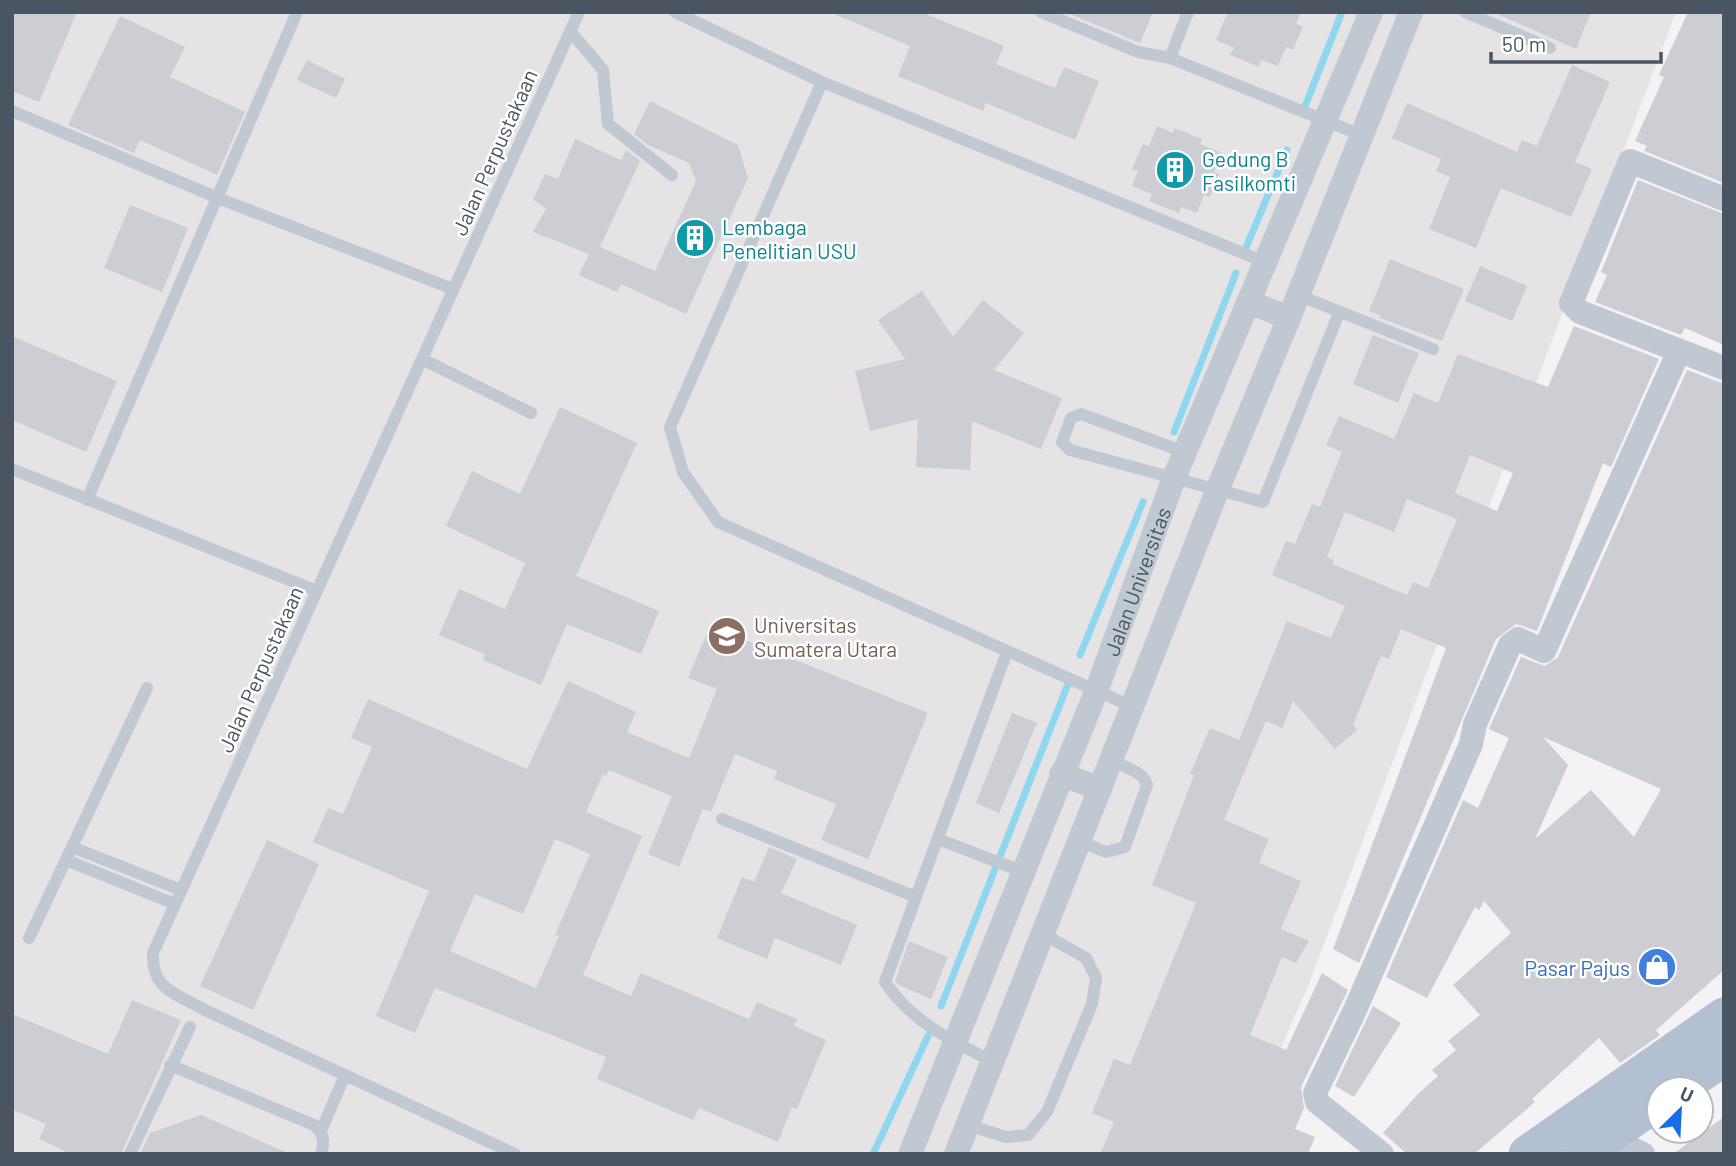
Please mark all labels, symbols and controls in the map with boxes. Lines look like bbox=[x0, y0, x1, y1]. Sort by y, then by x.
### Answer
scale bar bbox=[1491, 21, 1661, 65]
text: 50 m bbox=[1502, 31, 1546, 56]
street label: Jalan Perpustakaan bbox=[446, 65, 542, 239]
place label: Gedung B Fasilkomti bbox=[1202, 146, 1296, 195]
building icon: Gedung B Fasilkomti bbox=[1154, 149, 1196, 191]
place label: Lembaga Penelitian USU bbox=[722, 214, 857, 263]
building icon: Lembaga Penelitian USU bbox=[674, 217, 716, 259]
street label: Jalan Universitas bbox=[1098, 503, 1175, 659]
street label: Jalan Perpustakaan bbox=[212, 582, 308, 756]
place label: Universitas Sumatera Utara bbox=[754, 612, 897, 661]
school or university icon: Universitas Sumatera Utara bbox=[706, 615, 748, 657]
shop icon: Pasar Pajus bbox=[1636, 946, 1678, 988]
place label: Pasar Pajus bbox=[1525, 955, 1630, 980]
north arrow bbox=[1645, 1075, 1715, 1145]
text: U bbox=[1677, 1081, 1697, 1107]

